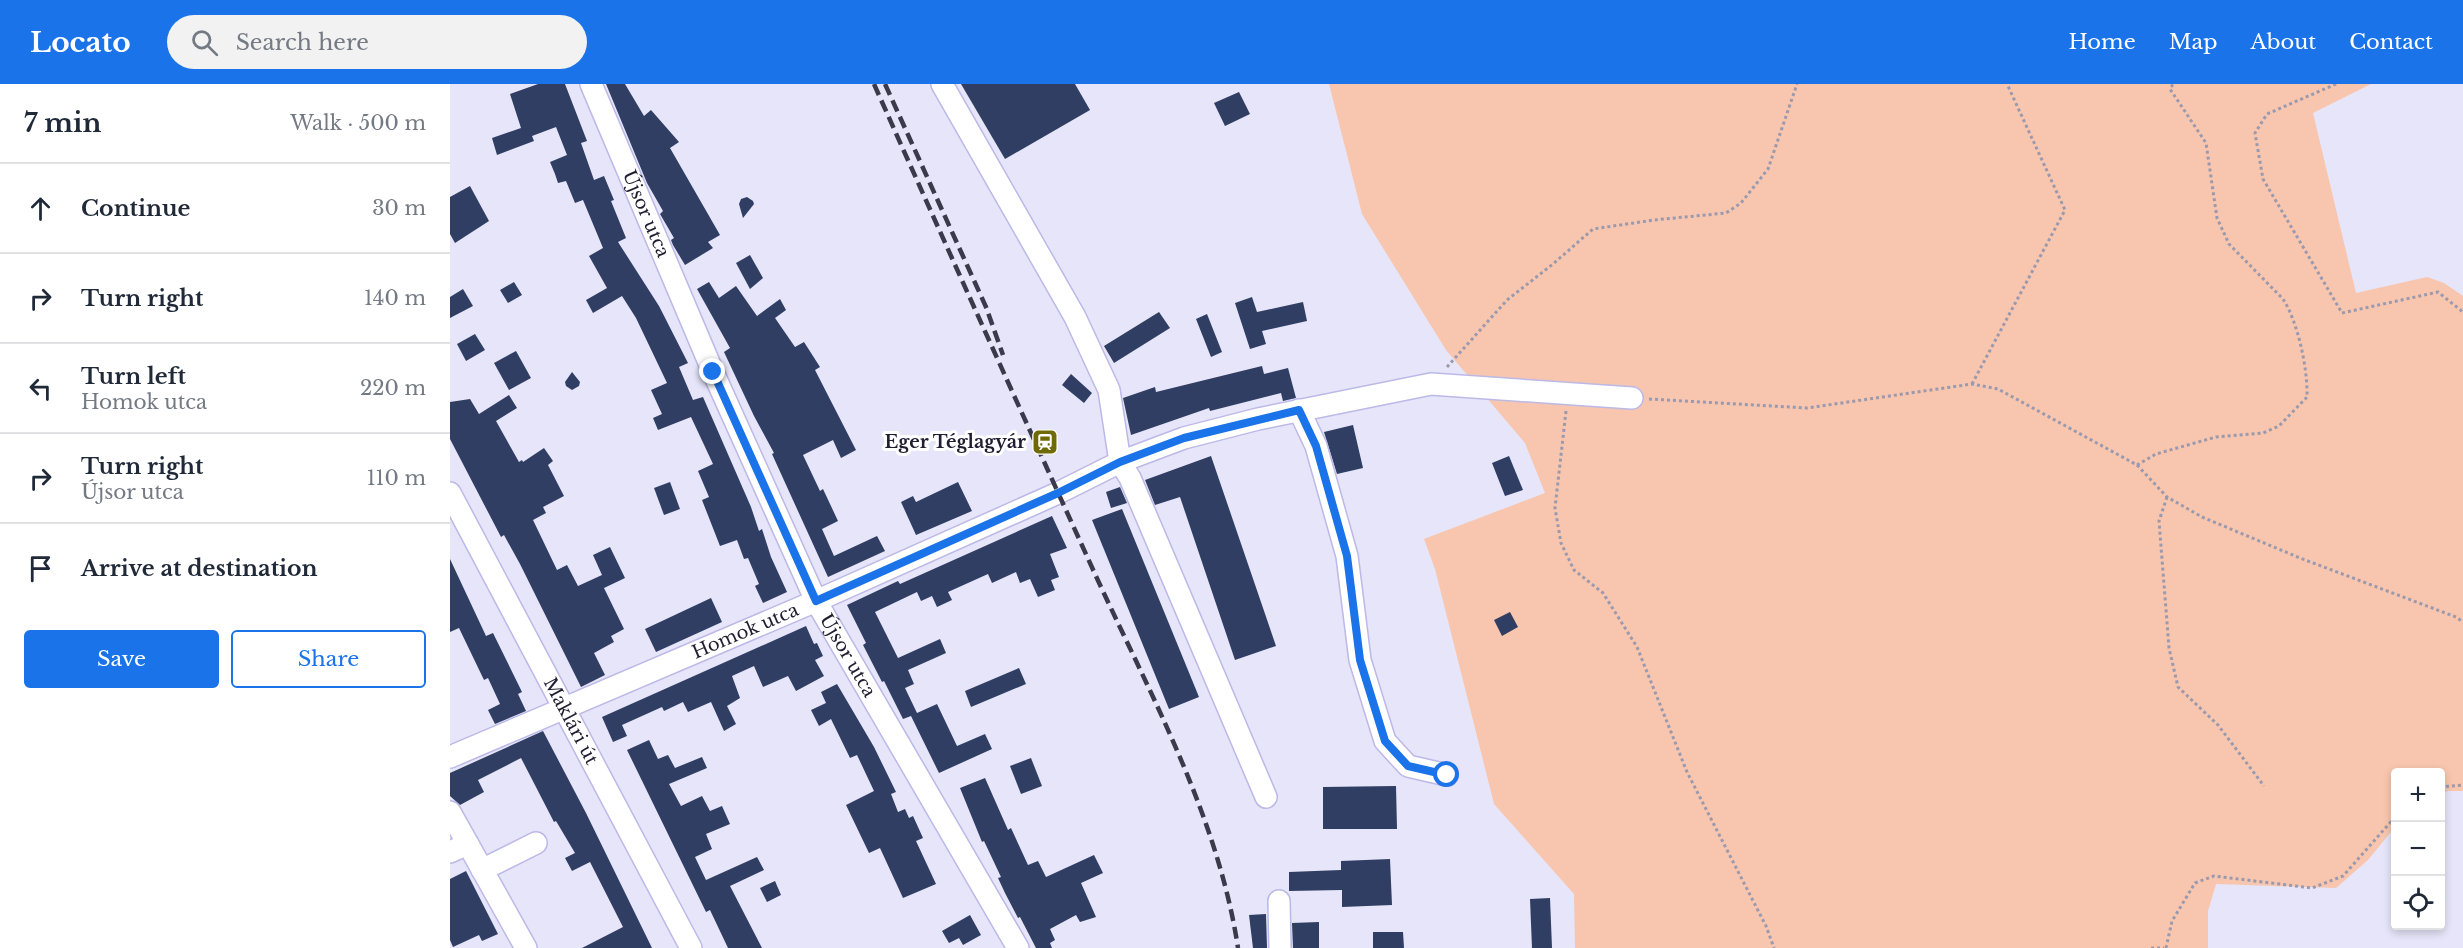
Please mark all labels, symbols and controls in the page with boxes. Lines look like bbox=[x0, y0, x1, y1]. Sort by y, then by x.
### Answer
search box bbox=[167, 15, 587, 69]
text: Locato bbox=[30, 25, 131, 60]
icon: search bbox=[188, 26, 221, 59]
text: Search here bbox=[236, 29, 369, 56]
text: Home bbox=[2069, 29, 2136, 55]
text: Map bbox=[2169, 29, 2217, 55]
text: About bbox=[2250, 29, 2316, 55]
text: Contact bbox=[2349, 29, 2433, 55]
text: 7 min bbox=[24, 107, 101, 139]
text: Walk · 500 m bbox=[290, 111, 426, 135]
street label: Újsor utca bbox=[618, 167, 674, 261]
icon: ahead bbox=[24, 192, 57, 225]
text: Continue bbox=[81, 195, 190, 222]
text: 30 m bbox=[372, 196, 426, 220]
icon: right bbox=[24, 282, 57, 315]
text: Turn right bbox=[81, 285, 203, 312]
text: 140 m bbox=[364, 286, 426, 310]
route end bbox=[699, 358, 725, 384]
text: Turn left bbox=[81, 363, 186, 390]
icon: left bbox=[24, 372, 57, 405]
text: 220 m bbox=[360, 376, 426, 400]
text: Homok utca bbox=[81, 390, 207, 414]
station icon: Eger Téglagyár bbox=[1030, 427, 1060, 457]
place label: Eger Téglagyár bbox=[885, 431, 1026, 453]
text: Turn right bbox=[81, 453, 203, 480]
icon: right bbox=[24, 462, 57, 495]
text: 110 m bbox=[367, 466, 426, 490]
text: Újsor utca bbox=[81, 480, 184, 504]
icon: arrive bbox=[24, 552, 57, 585]
text: Arrive at destination bbox=[81, 555, 318, 582]
street label: Homok utca bbox=[689, 599, 802, 664]
street label: Újsor utca bbox=[815, 609, 881, 701]
button: Save bbox=[24, 630, 219, 688]
button: Share bbox=[231, 630, 426, 688]
street label: Maklári út bbox=[539, 674, 603, 768]
route start bbox=[1433, 761, 1459, 787]
map controls bbox=[2391, 768, 2445, 930]
button: + bbox=[2391, 768, 2445, 822]
button: − bbox=[2391, 822, 2445, 876]
button: locate bbox=[2391, 876, 2445, 930]

